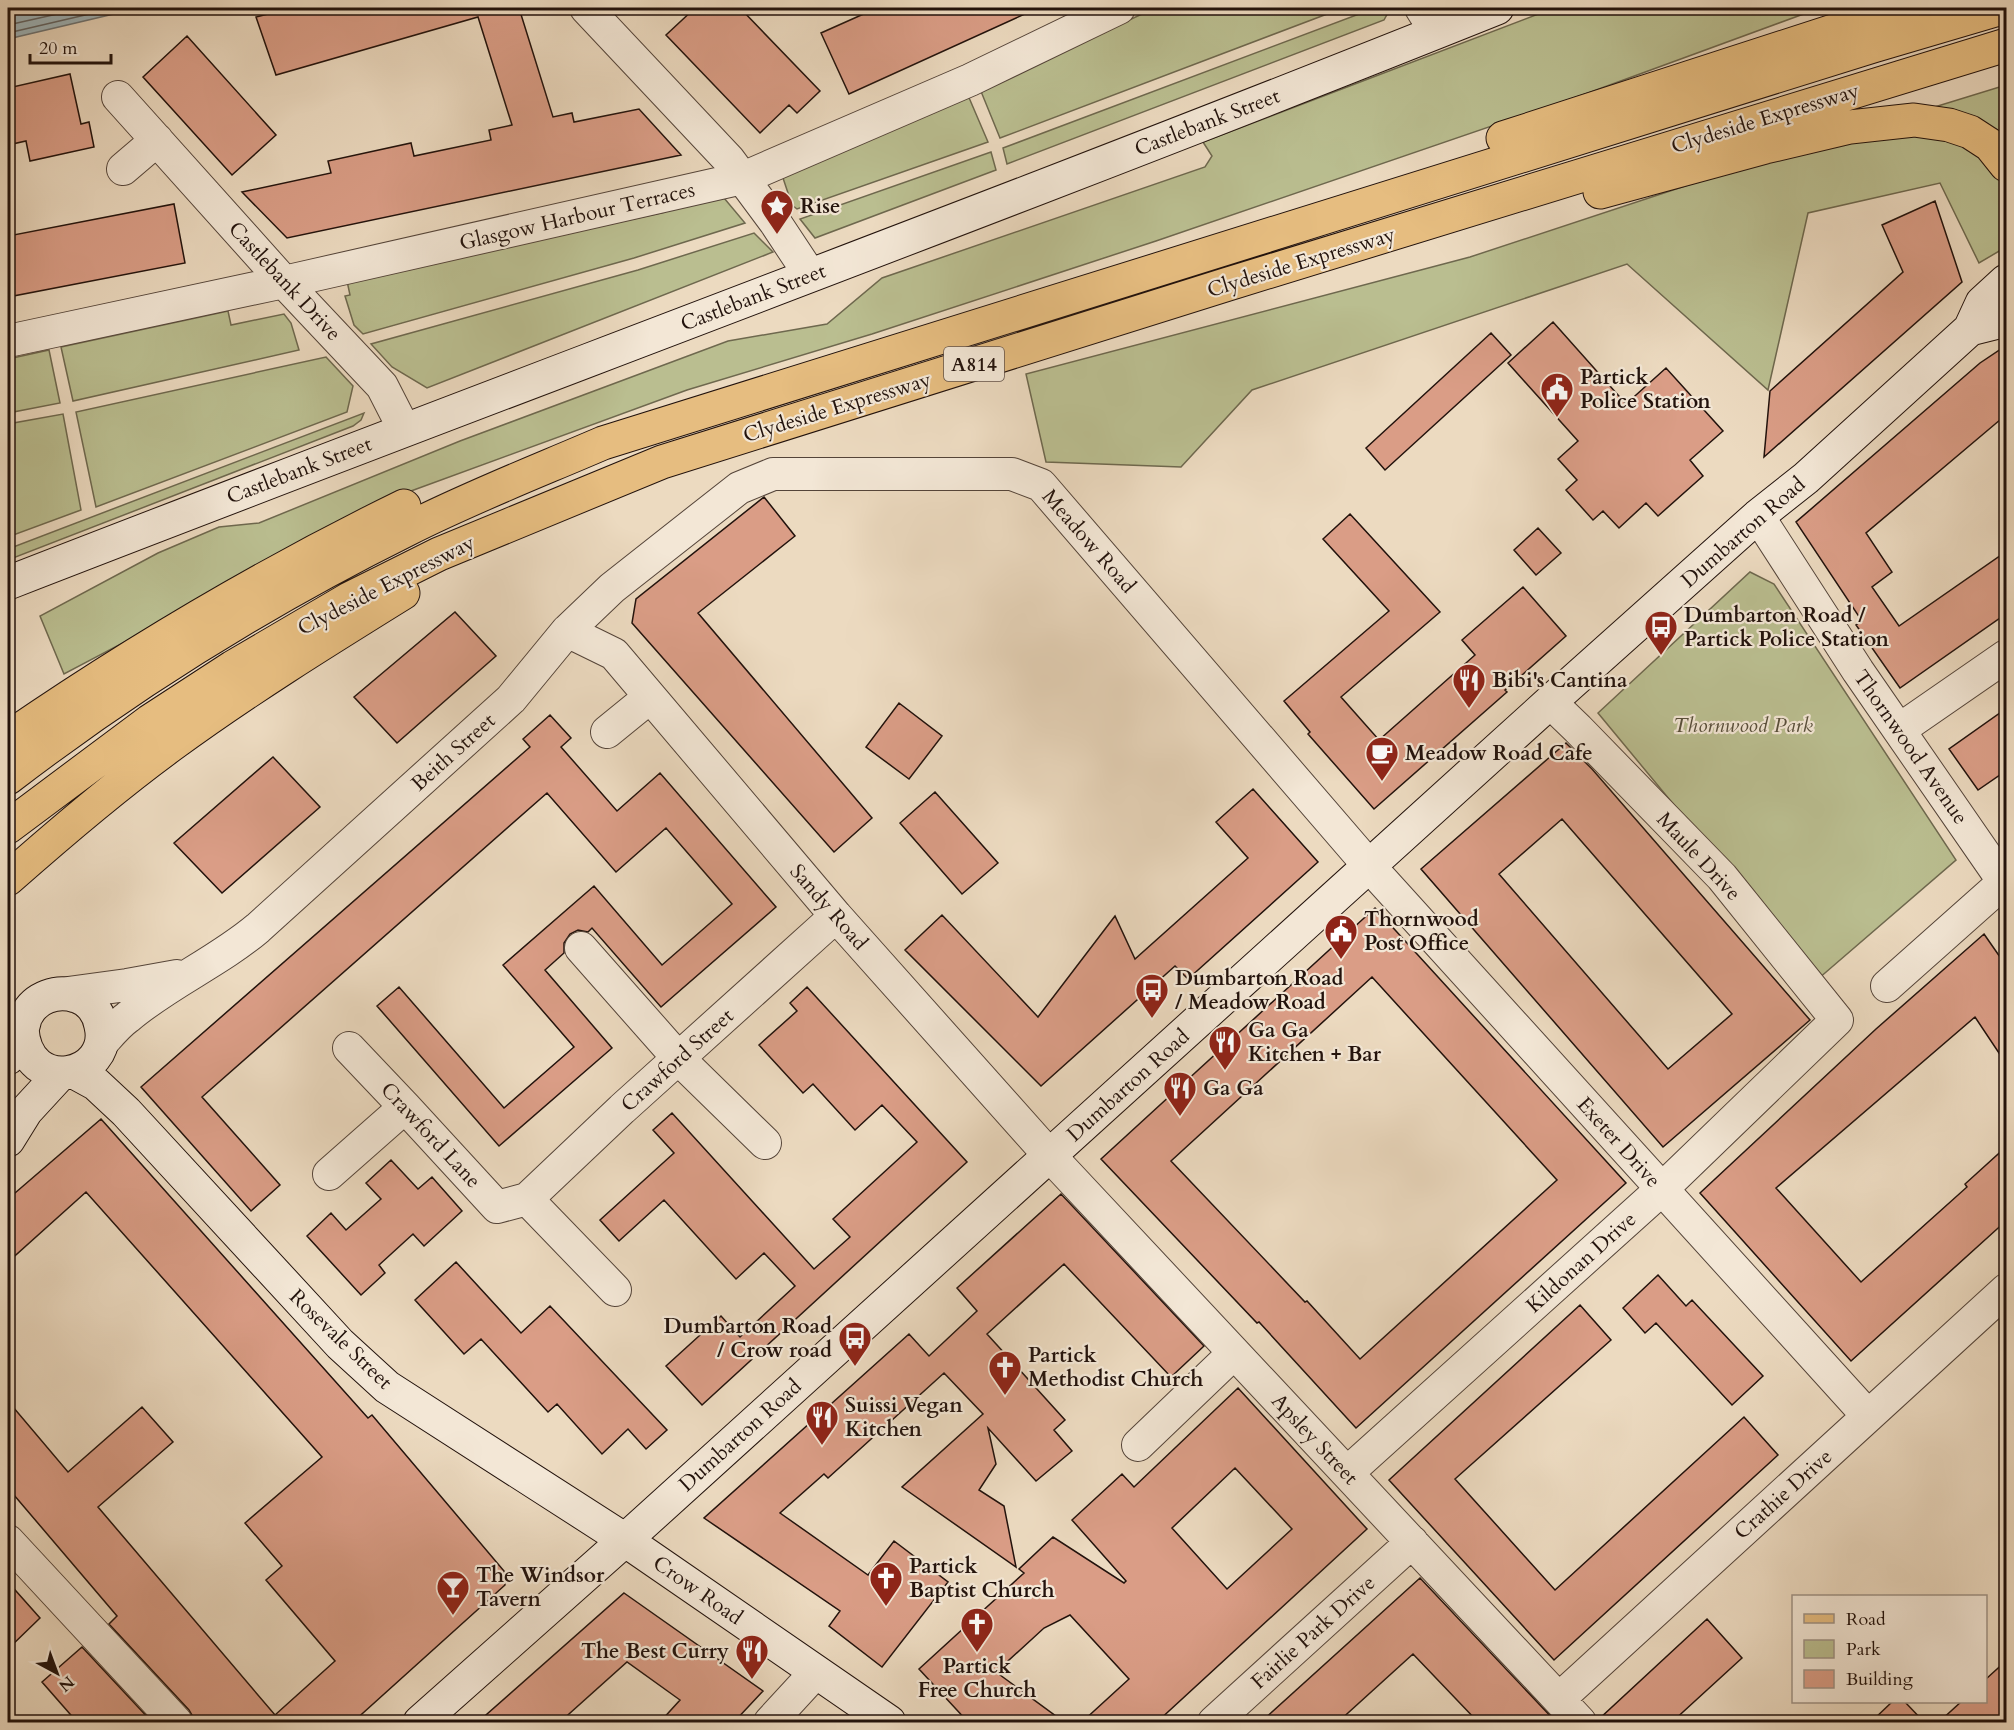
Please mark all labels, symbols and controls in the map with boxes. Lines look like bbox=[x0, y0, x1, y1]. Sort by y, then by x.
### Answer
scale bar bbox=[30, 27, 111, 65]
text: 20 m bbox=[39, 36, 78, 61]
street label: Clydeside Expressway bbox=[1668, 76, 1863, 161]
street label: Castlebank Street bbox=[1130, 81, 1284, 163]
street label: Glasgow Harbour Terraces bbox=[456, 175, 698, 258]
place icon: Rise bbox=[759, 188, 795, 235]
place label: Rise bbox=[800, 192, 840, 221]
street label: Castlebank Drive bbox=[222, 215, 348, 347]
street label: Clydeside Expressway bbox=[1204, 220, 1399, 305]
street label: Castlebank Street bbox=[676, 256, 830, 338]
road number: A814 bbox=[944, 347, 1004, 381]
place label: Partick Police Station bbox=[1580, 363, 1711, 416]
street label: Clydeside Expressway bbox=[740, 365, 935, 450]
public building icon: Partick Police Station bbox=[1539, 371, 1575, 418]
street label: Castlebank Street bbox=[222, 429, 376, 511]
street label: Dumbarton Road bbox=[1675, 470, 1812, 595]
street label: Meadow Road bbox=[1035, 483, 1142, 600]
street label: Clydeside Expressway bbox=[293, 528, 480, 643]
place label: Dumbarton Road / Partick Police Station bbox=[1684, 601, 1889, 654]
bus stop icon: Dumbarton Road / Partick Police Station bbox=[1643, 609, 1679, 656]
restaurant icon: Bibi's Cantina bbox=[1451, 662, 1487, 709]
street label: Thornwood Avenue bbox=[1846, 664, 1975, 830]
place label: Bibi's Cantina bbox=[1492, 666, 1628, 695]
street label: Beith Street bbox=[405, 707, 502, 798]
park label: Thornwood Park bbox=[1673, 711, 1814, 740]
cafe icon: Meadow Road Cafe bbox=[1364, 735, 1400, 782]
place label: Meadow Road Cafe bbox=[1405, 739, 1593, 768]
street label: Maule Drive bbox=[1650, 806, 1747, 907]
street label: Sandy Road bbox=[783, 858, 874, 957]
place label: Thornwood Post Office bbox=[1364, 905, 1479, 958]
public building icon: Thornwood Post Office bbox=[1323, 913, 1359, 960]
place label: Dumbarton Road / Meadow Road bbox=[1175, 964, 1344, 1017]
bus stop icon: Dumbarton Road / Meadow Road bbox=[1134, 972, 1170, 1019]
street label: Crawford Street bbox=[615, 1002, 740, 1119]
place label: Ga Ga Kitchen + Bar bbox=[1248, 1016, 1382, 1069]
street label: Dumbarton Road bbox=[1061, 1022, 1196, 1148]
restaurant icon: Ga Ga Kitchen + Bar bbox=[1207, 1024, 1243, 1071]
restaurant icon: Ga Ga bbox=[1162, 1070, 1198, 1117]
place label: Ga Ga bbox=[1203, 1074, 1264, 1103]
street label: Crawford Lane bbox=[374, 1076, 487, 1195]
street label: Exeter Drive bbox=[1570, 1091, 1667, 1194]
street label: Kildonan Drive bbox=[1520, 1205, 1643, 1320]
street label: Rosevale Street bbox=[283, 1283, 399, 1396]
place label: Dumbarton Road / Crow road bbox=[663, 1312, 832, 1365]
bus stop icon: Dumbarton Road / Crow road bbox=[837, 1320, 873, 1367]
place label: Partick Methodist Church bbox=[1028, 1341, 1203, 1394]
church icon: Partick Methodist Church bbox=[987, 1349, 1023, 1396]
street label: Dumbarton Road bbox=[673, 1372, 808, 1498]
street label: Apsley Street bbox=[1265, 1387, 1365, 1492]
place label: Suissi Vegan Kitchen bbox=[845, 1391, 963, 1444]
restaurant icon: Suissi Vegan Kitchen bbox=[804, 1399, 840, 1446]
street label: Crathie Drive bbox=[1728, 1443, 1839, 1546]
street label: Crow Road bbox=[647, 1549, 749, 1632]
place label: Partick Baptist Church bbox=[909, 1552, 1054, 1605]
church icon: Partick Baptist Church bbox=[868, 1560, 904, 1607]
place label: The Windsor Tavern bbox=[476, 1561, 605, 1614]
bar icon: The Windsor Tavern bbox=[435, 1569, 471, 1616]
street label: Fairlie Park Drive bbox=[1245, 1569, 1382, 1696]
legend bbox=[1792, 1595, 1987, 1703]
church icon: Partick Free Church bbox=[959, 1606, 995, 1653]
text: Road bbox=[1846, 1607, 1886, 1632]
restaurant icon: The Best Curry bbox=[734, 1633, 770, 1680]
place label: The Best Curry bbox=[581, 1637, 729, 1666]
text: Park bbox=[1846, 1637, 1881, 1662]
north arrow bbox=[27, 1643, 87, 1703]
place label: Partick Free Church bbox=[918, 1652, 1036, 1705]
text: Building bbox=[1846, 1667, 1914, 1692]
text: N bbox=[54, 1671, 79, 1696]

